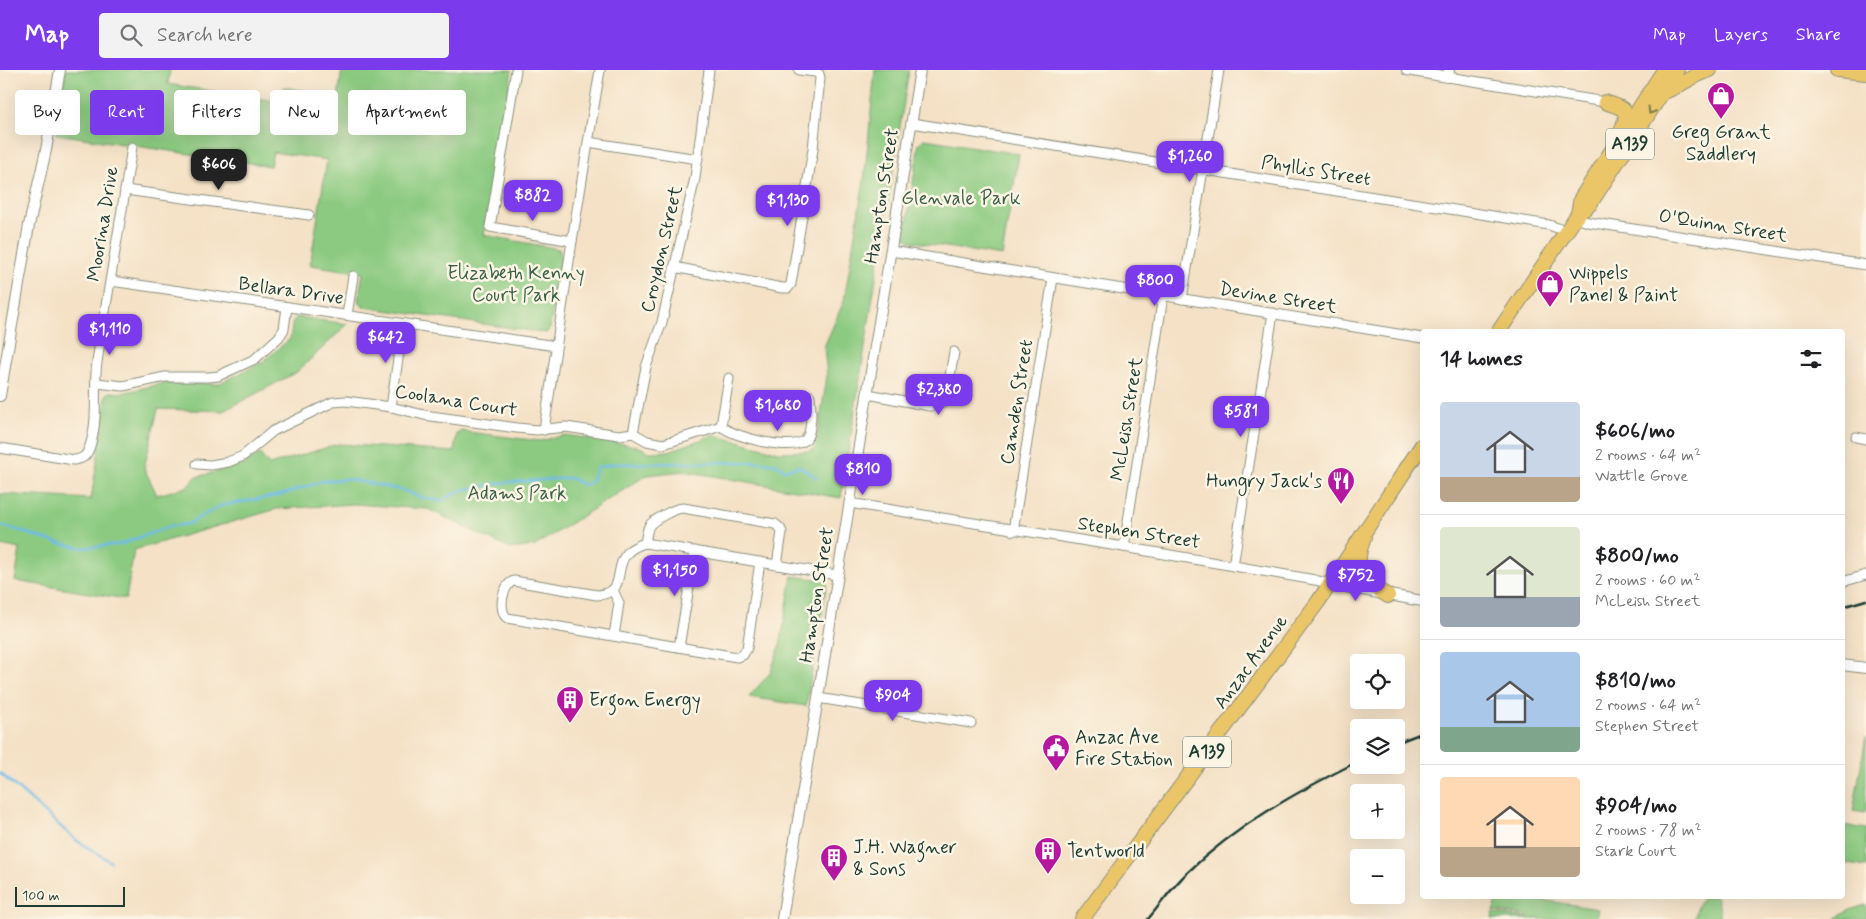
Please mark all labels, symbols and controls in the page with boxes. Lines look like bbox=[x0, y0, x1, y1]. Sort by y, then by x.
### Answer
search box bbox=[99, 13, 449, 58]
text: Map bbox=[25, 20, 69, 51]
icon: search bbox=[117, 21, 145, 49]
text: Search here bbox=[157, 23, 253, 48]
text: Map bbox=[1653, 23, 1686, 47]
text: Layers bbox=[1714, 23, 1768, 47]
text: Share bbox=[1796, 23, 1841, 47]
shop icon: Greg Grant Saddlery bbox=[1706, 81, 1736, 120]
chip: Buy bbox=[15, 90, 80, 135]
chip: Rent bbox=[90, 90, 164, 135]
chip: Filters bbox=[174, 90, 260, 135]
chip: New bbox=[270, 90, 338, 135]
chip: Apartment bbox=[348, 90, 466, 135]
one-way arrow bbox=[1648, 106, 1658, 115]
place label: Greg Grant Saddlery bbox=[1671, 120, 1771, 167]
street label: Hampton Street bbox=[859, 126, 905, 266]
road number: A139 bbox=[1606, 129, 1654, 160]
pin: $1,260 bbox=[1149, 140, 1231, 183]
text: $1,260 bbox=[1168, 146, 1212, 167]
pin: $606 bbox=[189, 148, 249, 191]
street label: Phyllis Street bbox=[1259, 150, 1373, 192]
text: $606 bbox=[202, 154, 236, 175]
street label: Moorina Drive bbox=[82, 165, 124, 283]
pin: $882 bbox=[503, 180, 563, 222]
street label: Croydon Street bbox=[635, 183, 690, 315]
pin: $1,130 bbox=[747, 184, 829, 227]
text: $882 bbox=[515, 185, 551, 206]
park label: Glenvale Park bbox=[901, 186, 1021, 211]
text: $1,130 bbox=[767, 190, 809, 211]
street label: O'Quinn Street bbox=[1657, 204, 1789, 248]
park label: Elizabeth Kenny Court Park bbox=[447, 261, 585, 308]
place label: Wippels Panel & Paint bbox=[1569, 261, 1678, 308]
pin: $800 bbox=[1125, 264, 1185, 307]
shop icon: Wippels Panel & Paint bbox=[1535, 269, 1565, 308]
text: $800 bbox=[1136, 270, 1174, 291]
street label: Bellara Drive bbox=[237, 271, 345, 311]
street label: Devine Street bbox=[1218, 276, 1338, 320]
pin: $1,110 bbox=[69, 314, 151, 356]
text: $1,110 bbox=[89, 319, 131, 340]
pin: $642 bbox=[356, 322, 416, 364]
text: $642 bbox=[368, 327, 404, 348]
street label: Camden Street bbox=[995, 338, 1039, 466]
text: 14 homes bbox=[1440, 345, 1523, 373]
icon: filters bbox=[1797, 345, 1825, 373]
street label: McLeish Street bbox=[1105, 355, 1149, 483]
pin: $2,380 bbox=[898, 374, 980, 416]
street label: Coolana Court bbox=[393, 379, 519, 423]
text: $2,380 bbox=[916, 379, 962, 400]
pin: $1,680 bbox=[737, 390, 819, 432]
text: $1,680 bbox=[755, 395, 801, 416]
pin: $581 bbox=[1211, 396, 1271, 438]
text: $581 bbox=[1224, 401, 1258, 422]
text: $606/mo bbox=[1595, 417, 1675, 445]
icon: home bbox=[1480, 422, 1540, 482]
text: 2 rooms · 64 m² bbox=[1595, 445, 1701, 466]
pin: $810 bbox=[833, 454, 893, 496]
text: $810 bbox=[846, 459, 880, 480]
restaurant icon: Hungry Jack's bbox=[1326, 466, 1356, 505]
text: Wattle Grove bbox=[1595, 466, 1688, 487]
place label: Hungry Jack's bbox=[1206, 469, 1323, 496]
park label: Adams Park bbox=[468, 481, 566, 506]
street label: Stephen Street bbox=[1076, 511, 1202, 555]
street label: Hampton Street bbox=[794, 525, 840, 665]
text: $800/mo bbox=[1595, 542, 1679, 570]
icon: home bbox=[1480, 547, 1540, 607]
pin: $1,150 bbox=[634, 554, 716, 597]
text: $1,150 bbox=[653, 560, 697, 581]
pin: $752 bbox=[1326, 560, 1386, 602]
text: $752 bbox=[1337, 565, 1375, 586]
text: 2 rooms · 60 m² bbox=[1595, 570, 1700, 591]
text: McLeish Street bbox=[1595, 591, 1701, 612]
street label: Anzac Avenue bbox=[1208, 610, 1294, 714]
map controls bbox=[1350, 654, 1405, 904]
button: locate bbox=[1350, 654, 1405, 709]
text: $810/mo bbox=[1595, 667, 1676, 695]
icon: home bbox=[1480, 672, 1540, 732]
pin: $904 bbox=[863, 680, 923, 722]
building icon: Ergon Energy bbox=[555, 685, 585, 724]
text: $904 bbox=[875, 685, 911, 706]
place label: Ergon Energy bbox=[589, 688, 701, 716]
text: 2 rooms · 64 m² bbox=[1595, 695, 1701, 716]
text: Stephen Street bbox=[1595, 716, 1699, 737]
button: layers bbox=[1350, 719, 1405, 774]
place label: Anzac Ave Fire Station bbox=[1075, 725, 1173, 772]
public building icon: Anzac Ave Fire Station bbox=[1041, 733, 1071, 772]
road number: A139 bbox=[1183, 736, 1231, 768]
button: + bbox=[1350, 784, 1405, 839]
text: $904/mo bbox=[1595, 792, 1677, 820]
icon: home bbox=[1480, 797, 1540, 857]
text: 2 rooms · 78 m² bbox=[1595, 820, 1702, 841]
place label: J.H. Wagner & Sons bbox=[853, 835, 957, 882]
building icon: Tentworld bbox=[1033, 836, 1063, 875]
place label: Tentworld bbox=[1067, 839, 1145, 864]
text: Stark Court bbox=[1595, 841, 1677, 862]
building icon: J.H. Wagner & Sons bbox=[819, 843, 849, 882]
button: − bbox=[1350, 849, 1405, 904]
scale bar bbox=[15, 884, 125, 907]
text: 100 m bbox=[22, 887, 60, 905]

